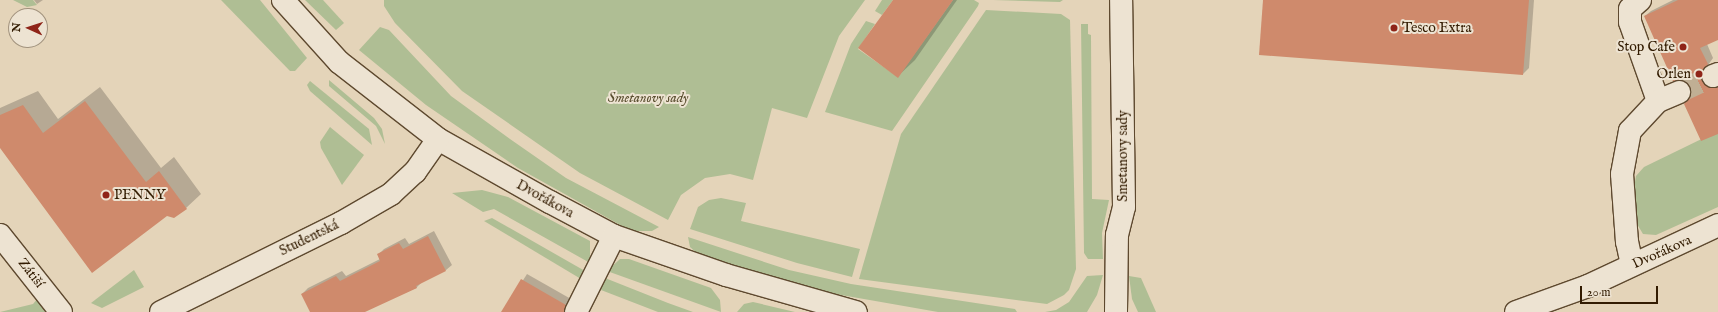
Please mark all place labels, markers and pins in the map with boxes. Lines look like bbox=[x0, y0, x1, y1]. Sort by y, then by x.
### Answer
place label: Tesco Extra bbox=[1402, 20, 1471, 36]
marker: Tesco Extra bbox=[1389, 23, 1399, 33]
place label: Stop Cafe bbox=[1617, 39, 1675, 55]
marker: Stop Cafe bbox=[1678, 42, 1688, 52]
place label: Orlen bbox=[1657, 66, 1691, 82]
marker: Orlen bbox=[1694, 69, 1704, 79]
place label: PENNY bbox=[114, 187, 166, 203]
marker: PENNY bbox=[101, 190, 111, 200]

